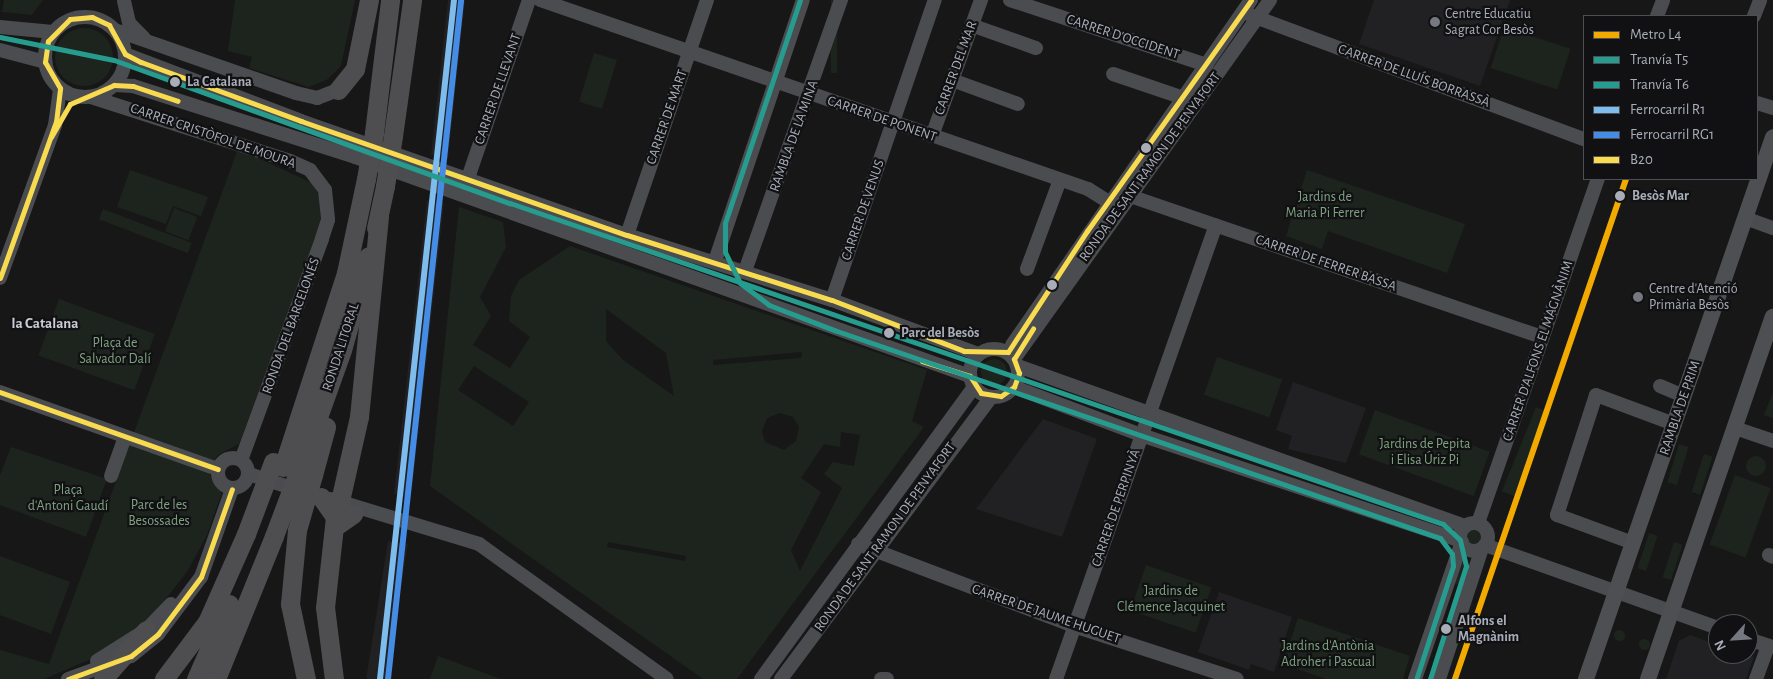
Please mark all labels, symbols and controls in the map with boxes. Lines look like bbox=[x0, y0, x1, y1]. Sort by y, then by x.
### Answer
place label: Centre Educatiu Sagrat Cor Besòs bbox=[1445, 6, 1534, 38]
street label: CARRER D'OCCIDENT bbox=[1064, 11, 1182, 63]
legend bbox=[1583, 15, 1758, 180]
marker: Centre Educatiu Sagrat Cor Besòs bbox=[1429, 16, 1441, 28]
street label: CARRER DEL MAR bbox=[931, 19, 981, 117]
text: Metro L4 bbox=[1630, 27, 1681, 42]
street label: CARRER DE LLEVANT bbox=[471, 31, 525, 147]
street label: CARRER DE LLUÍS BORRASSÀ bbox=[1336, 41, 1492, 111]
text: Tranvía T5 bbox=[1630, 52, 1688, 67]
street label: CARRER DE MART bbox=[643, 67, 691, 167]
street label: RONDA DE SANT RAMON DE PENYAFORT bbox=[1076, 69, 1224, 265]
marker: La Catalana bbox=[167, 74, 183, 90]
place label: La Catalana bbox=[187, 74, 252, 90]
text: Tranvía T6 bbox=[1630, 77, 1689, 92]
street label: RAMBLA DE LA MINA bbox=[766, 78, 822, 194]
street label: CARRER DE PONENT bbox=[825, 92, 939, 146]
street label: CARRER CRISTÒFOL DE MOURA bbox=[128, 100, 298, 172]
text: Ferrocarril R1 bbox=[1630, 102, 1705, 117]
text: Ferrocarril RG1 bbox=[1630, 127, 1714, 142]
unlabelled marker bbox=[1141, 143, 1151, 153]
text: B20 bbox=[1630, 152, 1653, 167]
street label: CARRER DE VENUS bbox=[838, 157, 888, 263]
marker: Besòs Mar bbox=[1612, 188, 1628, 204]
place label: Besòs Mar bbox=[1632, 188, 1689, 204]
park label: Jardins de Maria Pi Ferrer bbox=[1286, 189, 1364, 222]
street label: CARRER DE FERRER BASSA bbox=[1253, 231, 1399, 295]
street label: RONDA DEL BARCELONÉS bbox=[259, 256, 323, 396]
street label: CARRER D'ALFONS EL MAGNÀNIM bbox=[1499, 259, 1577, 443]
unlabelled marker bbox=[1047, 280, 1057, 290]
place label: Centre d'Atenció Primària Besòs bbox=[1649, 281, 1738, 314]
marker: Centre d'Atenció Primària Besòs bbox=[1631, 290, 1645, 304]
street label: RONDA LITORAL bbox=[319, 301, 363, 393]
district label: la Catalana bbox=[12, 315, 78, 333]
marker: Parc del Besòs bbox=[881, 325, 897, 341]
place label: Parc del Besòs bbox=[901, 325, 979, 341]
park label: Plaça de Salvador Dalí bbox=[79, 335, 151, 368]
street label: RAMBLA DE PRIM bbox=[1656, 359, 1704, 457]
park label: Jardins de Pepita i Elisa Úriz Pi bbox=[1380, 436, 1470, 468]
street label: RONDA DE SANT RAMON DE PENYAFORT bbox=[811, 439, 959, 635]
street label: CARRER DE PERPINYÀ bbox=[1088, 447, 1144, 569]
park label: Plaça d'Antoni Gaudí bbox=[28, 482, 108, 514]
park label: Parc de les Besossades bbox=[128, 497, 190, 530]
street label: CARRER DE JAUME HUGUET bbox=[970, 581, 1122, 647]
park label: Jardins de Clémence Jacquinet bbox=[1117, 583, 1225, 616]
place label: Alfons el Magnànim bbox=[1458, 613, 1519, 646]
north arrow bbox=[1708, 614, 1758, 664]
marker: Alfons el Magnànim bbox=[1438, 621, 1454, 637]
park label: Jardins d'Antònia Adroher i Pascual bbox=[1281, 638, 1375, 670]
text: N bbox=[1712, 638, 1729, 653]

